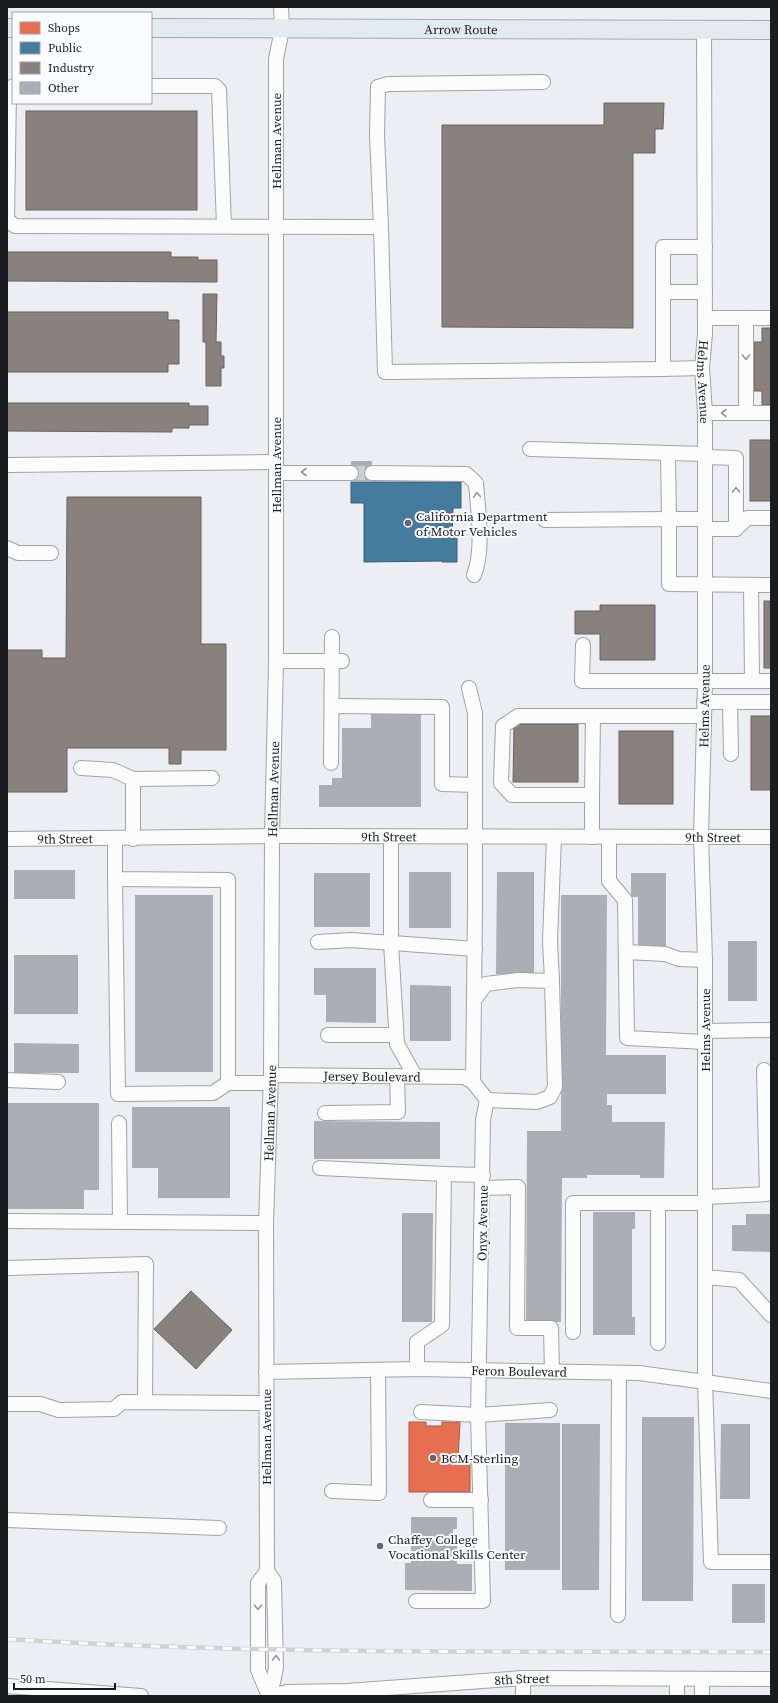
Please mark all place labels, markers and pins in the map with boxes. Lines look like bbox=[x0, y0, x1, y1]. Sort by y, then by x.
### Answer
place label: California Department of Motor Vehicles bbox=[416, 508, 548, 540]
marker: California Department of Motor Vehicles bbox=[403, 518, 413, 528]
place label: BCM-Sterling bbox=[441, 1450, 518, 1467]
marker: BCM-Sterling bbox=[428, 1453, 438, 1463]
place label: Chaffey College Vocational Skills Center bbox=[388, 1531, 526, 1563]
marker: Chaffey College Vocational Skills Center bbox=[375, 1541, 385, 1551]

